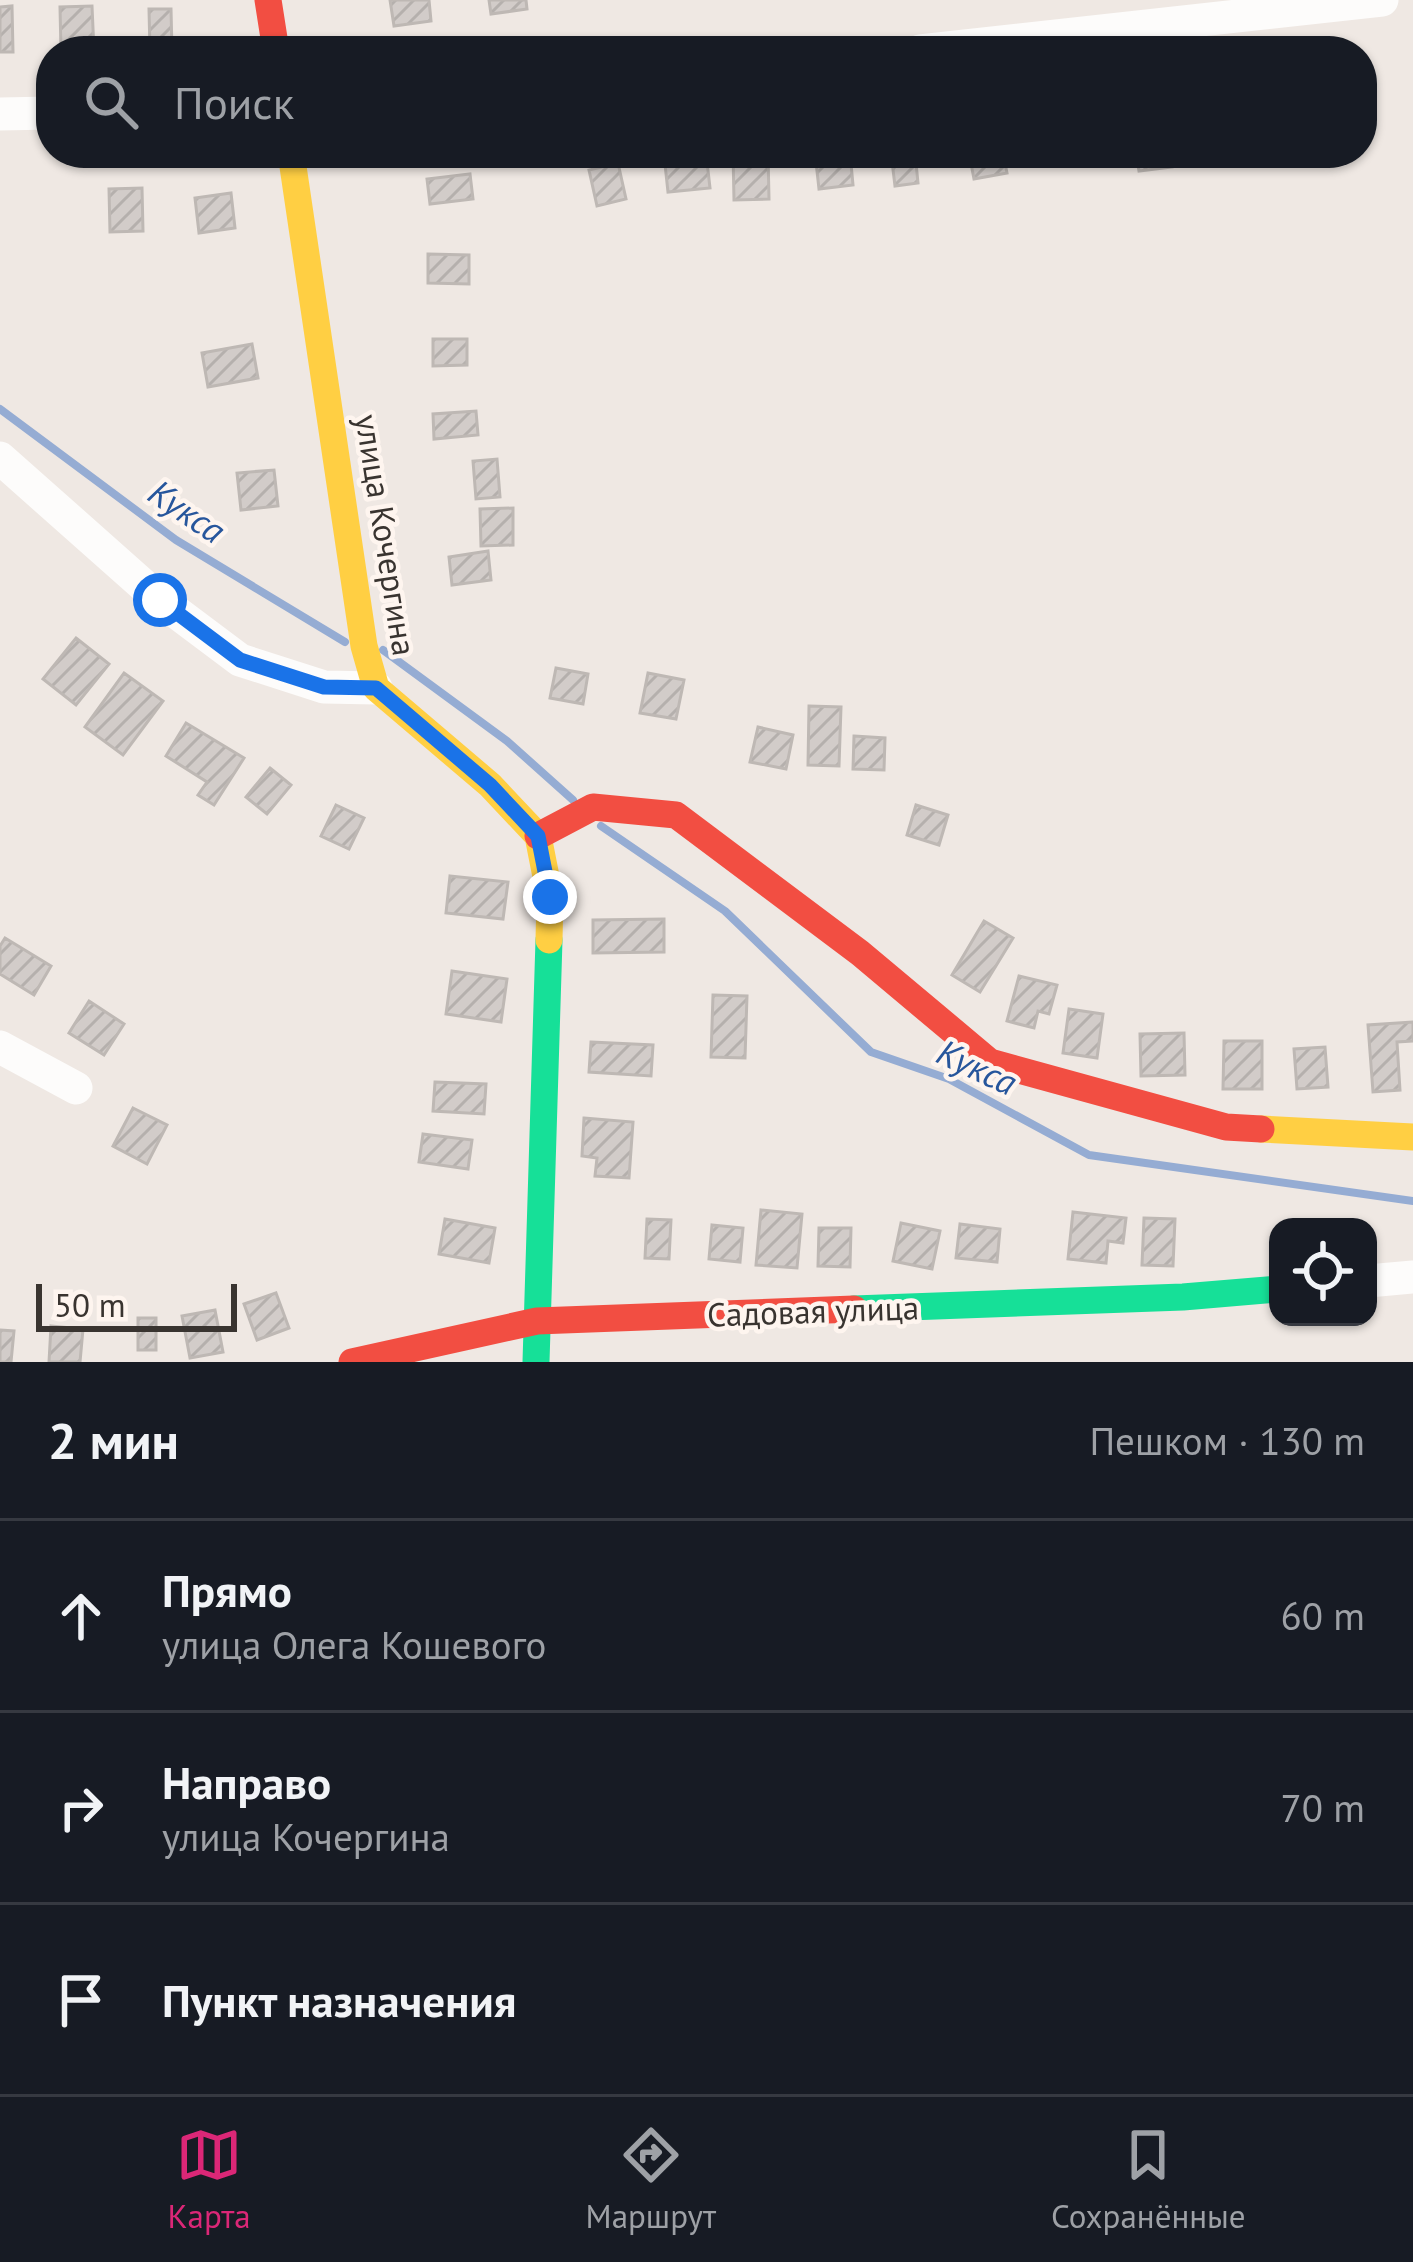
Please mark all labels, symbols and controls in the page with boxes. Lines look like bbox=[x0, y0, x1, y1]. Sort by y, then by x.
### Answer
search box bbox=[36, 36, 1377, 168]
icon: search bbox=[78, 69, 144, 135]
text: Поиск bbox=[174, 73, 294, 131]
street label: улица Кочергина bbox=[346, 411, 427, 659]
water label: Кукса bbox=[140, 468, 235, 553]
route start bbox=[133, 573, 187, 627]
route end bbox=[523, 870, 577, 924]
water label: Кукса bbox=[930, 1028, 1025, 1106]
map controls bbox=[1269, 1218, 1377, 1326]
button: locate bbox=[1269, 1218, 1377, 1326]
scale bar bbox=[36, 1278, 237, 1331]
text: 50 m bbox=[54, 1283, 126, 1326]
street label: Садовая улица bbox=[706, 1285, 920, 1336]
text: 2 мин bbox=[48, 1407, 179, 1473]
text: Пешком · 130 m bbox=[1089, 1415, 1365, 1466]
text: Прямо bbox=[162, 1561, 292, 1619]
icon: ahead bbox=[48, 1583, 114, 1649]
text: 60 m bbox=[1280, 1590, 1365, 1641]
text: улица Олега Кошевого bbox=[162, 1619, 546, 1670]
text: Направо bbox=[162, 1753, 331, 1811]
icon: right bbox=[48, 1775, 114, 1841]
text: 70 m bbox=[1280, 1782, 1365, 1833]
text: улица Кочергина bbox=[162, 1811, 450, 1862]
icon: arrive bbox=[48, 1967, 114, 2033]
text: Пункт назначения bbox=[162, 1971, 516, 2029]
tab: Карта bbox=[167, 2122, 251, 2237]
tab: Маршрут bbox=[586, 2122, 716, 2237]
tab: Сохранённые bbox=[1051, 2122, 1246, 2237]

